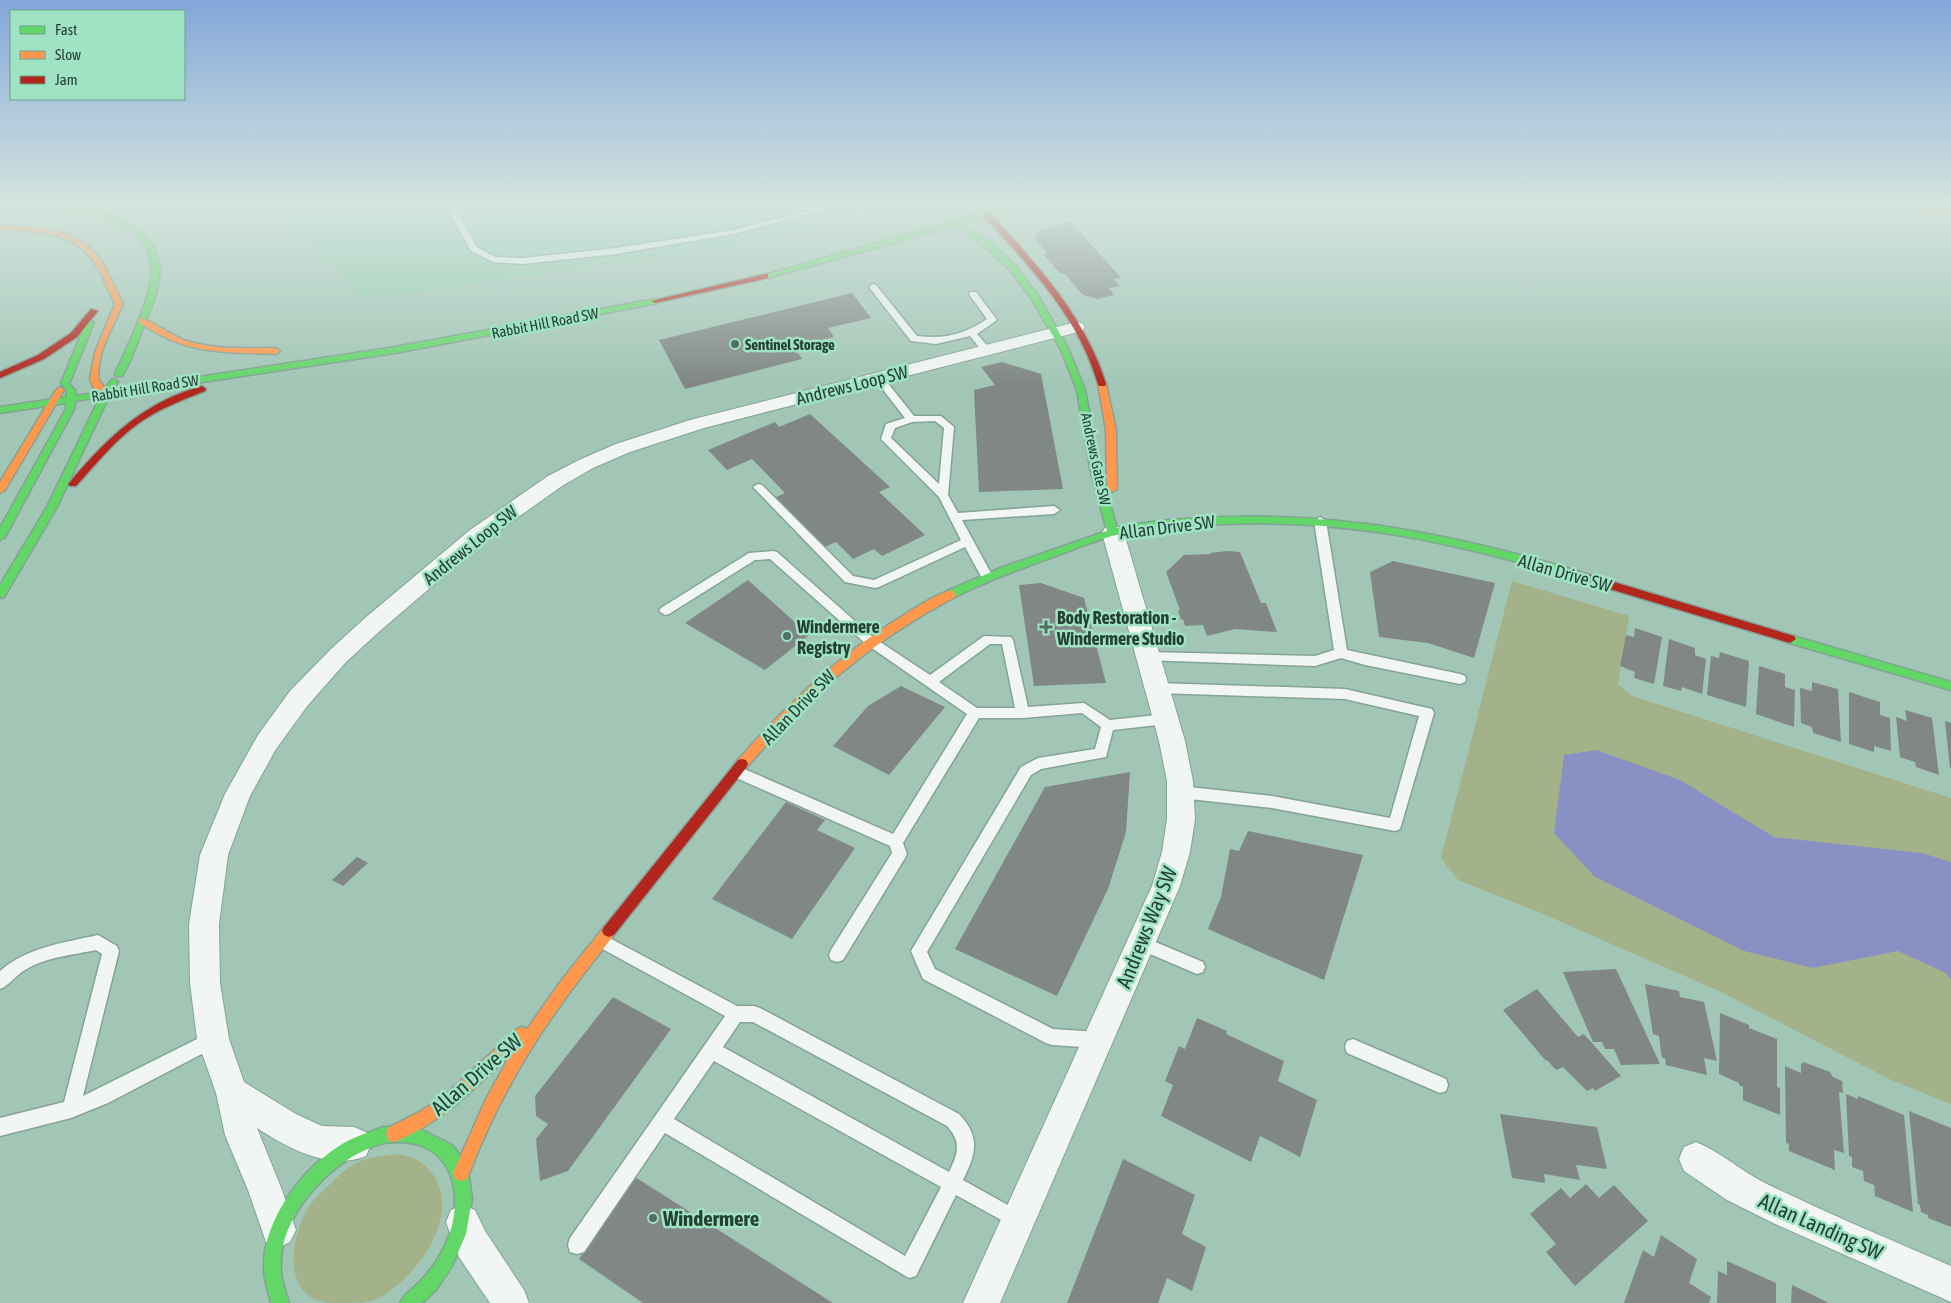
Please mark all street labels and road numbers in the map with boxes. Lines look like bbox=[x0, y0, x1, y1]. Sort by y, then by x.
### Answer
street label: Rabbit Hill Road SW bbox=[490, 304, 600, 342]
street label: Andrews Loop SW bbox=[794, 361, 910, 409]
street label: Rabbit Hill Road SW bbox=[90, 371, 200, 405]
street label: Andrews Gate SW bbox=[1078, 411, 1114, 507]
street label: Andrews Loop SW bbox=[419, 501, 521, 589]
street label: Allan Drive SW bbox=[1118, 511, 1216, 543]
street label: Allan Drive SW bbox=[1516, 550, 1614, 596]
street label: Allan Drive SW bbox=[757, 665, 839, 749]
street label: Andrews Way SW bbox=[1111, 862, 1182, 991]
street label: Allan Drive SW bbox=[426, 1028, 527, 1120]
street label: Allan Landing SW bbox=[1755, 1188, 1887, 1264]

